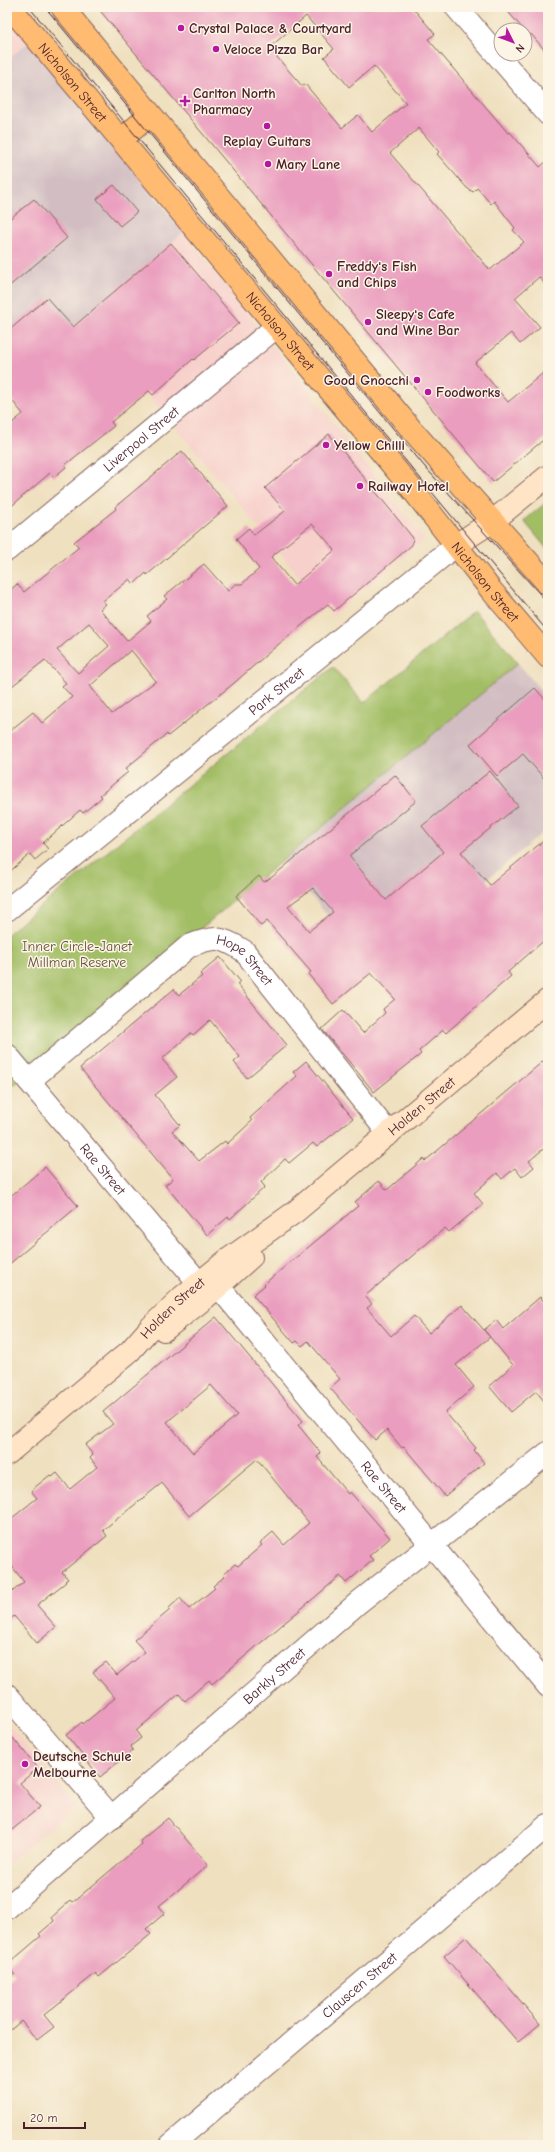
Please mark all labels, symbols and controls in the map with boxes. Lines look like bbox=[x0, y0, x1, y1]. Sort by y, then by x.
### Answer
place label: Crystal Palace & Courtyard bbox=[189, 20, 351, 37]
north arrow bbox=[493, 22, 533, 62]
marker: Crystal Palace & Courtyard bbox=[176, 23, 186, 33]
street label: Nicholson Street bbox=[35, 39, 111, 126]
place label: Veloce Pizza Bar bbox=[224, 41, 323, 58]
text: N bbox=[513, 41, 527, 55]
marker: Veloce Pizza Bar bbox=[211, 44, 221, 54]
place label: Carlton North Pharmacy bbox=[193, 85, 276, 118]
marker: Carlton North Pharmacy bbox=[180, 96, 190, 106]
marker: Replay Guitars bbox=[262, 121, 272, 131]
place label: Replay Guitars bbox=[223, 133, 311, 150]
place label: Mary Lane bbox=[276, 156, 340, 173]
marker: Mary Lane bbox=[263, 159, 273, 169]
place label: Freddy's Fish and Chips bbox=[337, 258, 417, 291]
marker: Freddy's Fish and Chips bbox=[324, 269, 334, 279]
street label: Nicholson Street bbox=[242, 288, 319, 375]
place label: Sleepy's Cafe and Wine Bar bbox=[376, 306, 459, 339]
marker: Sleepy's Cafe and Wine Bar bbox=[363, 317, 373, 327]
place label: Good Gnocchi bbox=[324, 372, 409, 389]
marker: Good Gnocchi bbox=[412, 375, 422, 385]
place label: Foodworks bbox=[436, 384, 500, 401]
marker: Foodworks bbox=[423, 387, 433, 397]
street label: Liverpool Street bbox=[100, 402, 183, 475]
place label: Yellow Chilli bbox=[334, 437, 405, 454]
marker: Yellow Chilli bbox=[321, 440, 331, 450]
place label: Railway Hotel bbox=[368, 478, 449, 495]
marker: Railway Hotel bbox=[355, 481, 365, 491]
street label: Nicholson Street bbox=[448, 538, 523, 626]
street label: Park Street bbox=[245, 663, 308, 719]
street label: Hope Street bbox=[215, 930, 277, 990]
park label: Inner Circle-Janet Millman Reserve bbox=[22, 938, 133, 971]
street label: Holden Street bbox=[384, 1072, 459, 1139]
street label: Rae Street bbox=[76, 1140, 130, 1199]
street label: Holden Street bbox=[136, 1273, 209, 1342]
street label: Rae Street bbox=[357, 1457, 411, 1517]
street label: Barkly Street bbox=[239, 1643, 310, 1708]
place label: Deutsche Schule Melbourne bbox=[33, 1748, 131, 1781]
marker: Deutsche Schule Melbourne bbox=[20, 1759, 30, 1769]
street label: Clauscen Street bbox=[318, 1948, 401, 2022]
scale bar bbox=[24, 2104, 85, 2130]
text: 20 m bbox=[30, 2111, 58, 2125]

